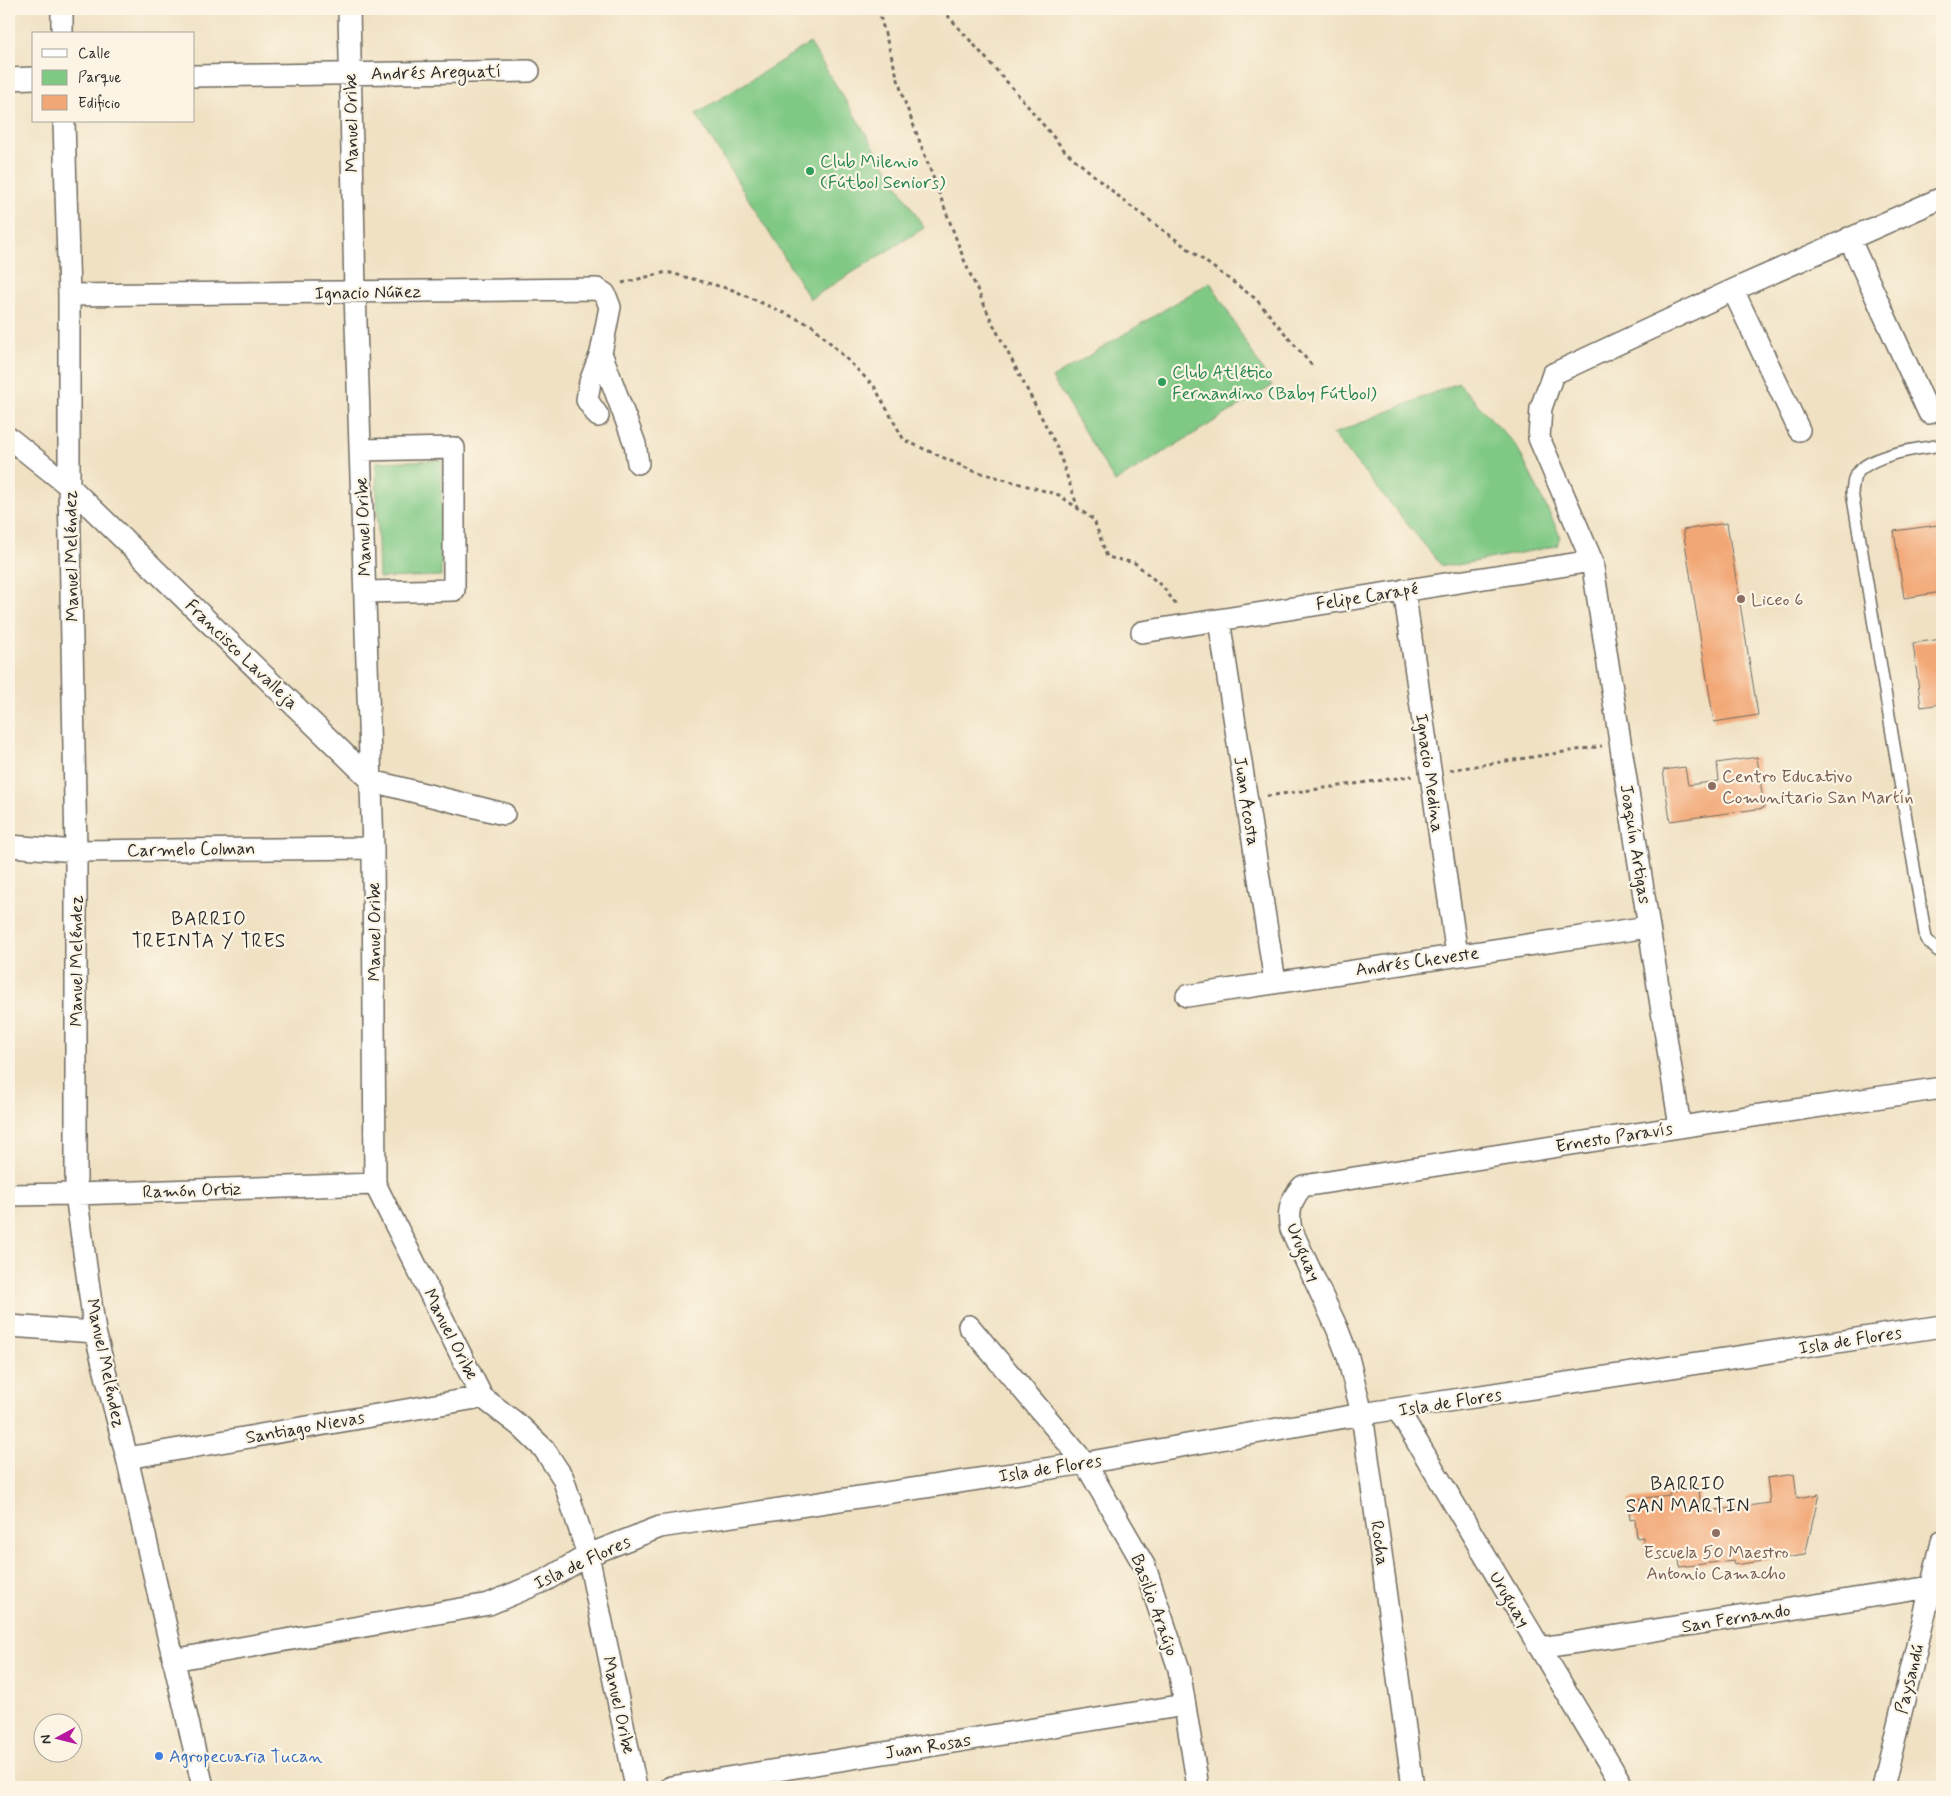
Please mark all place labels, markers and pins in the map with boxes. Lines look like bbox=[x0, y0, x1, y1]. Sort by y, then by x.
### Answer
place label: Club Milenio (Fútbol Seniors) bbox=[820, 150, 946, 195]
marker: Club Milenio (Fútbol Seniors) bbox=[804, 165, 816, 177]
place label: Club Atlético Fernandino (Baby Fútbol) bbox=[1172, 361, 1377, 406]
marker: Club Atlético Fernandino (Baby Fútbol) bbox=[1156, 376, 1168, 388]
place label: Liceo 6 bbox=[1751, 588, 1804, 612]
marker: Liceo 6 bbox=[1735, 593, 1747, 605]
place label: Centro Educativo Comunitario San Martín bbox=[1722, 765, 1914, 810]
marker: Centro Educativo Comunitario San Martín bbox=[1706, 780, 1718, 792]
marker: Escuela 50 Maestro Antonio Camacho bbox=[1710, 1527, 1722, 1539]
place label: Escuela 50 Maestro Antonio Camacho bbox=[1643, 1541, 1789, 1586]
place label: Agropecuaria Tucan bbox=[169, 1745, 323, 1769]
marker: Agropecuaria Tucan bbox=[153, 1750, 165, 1762]

